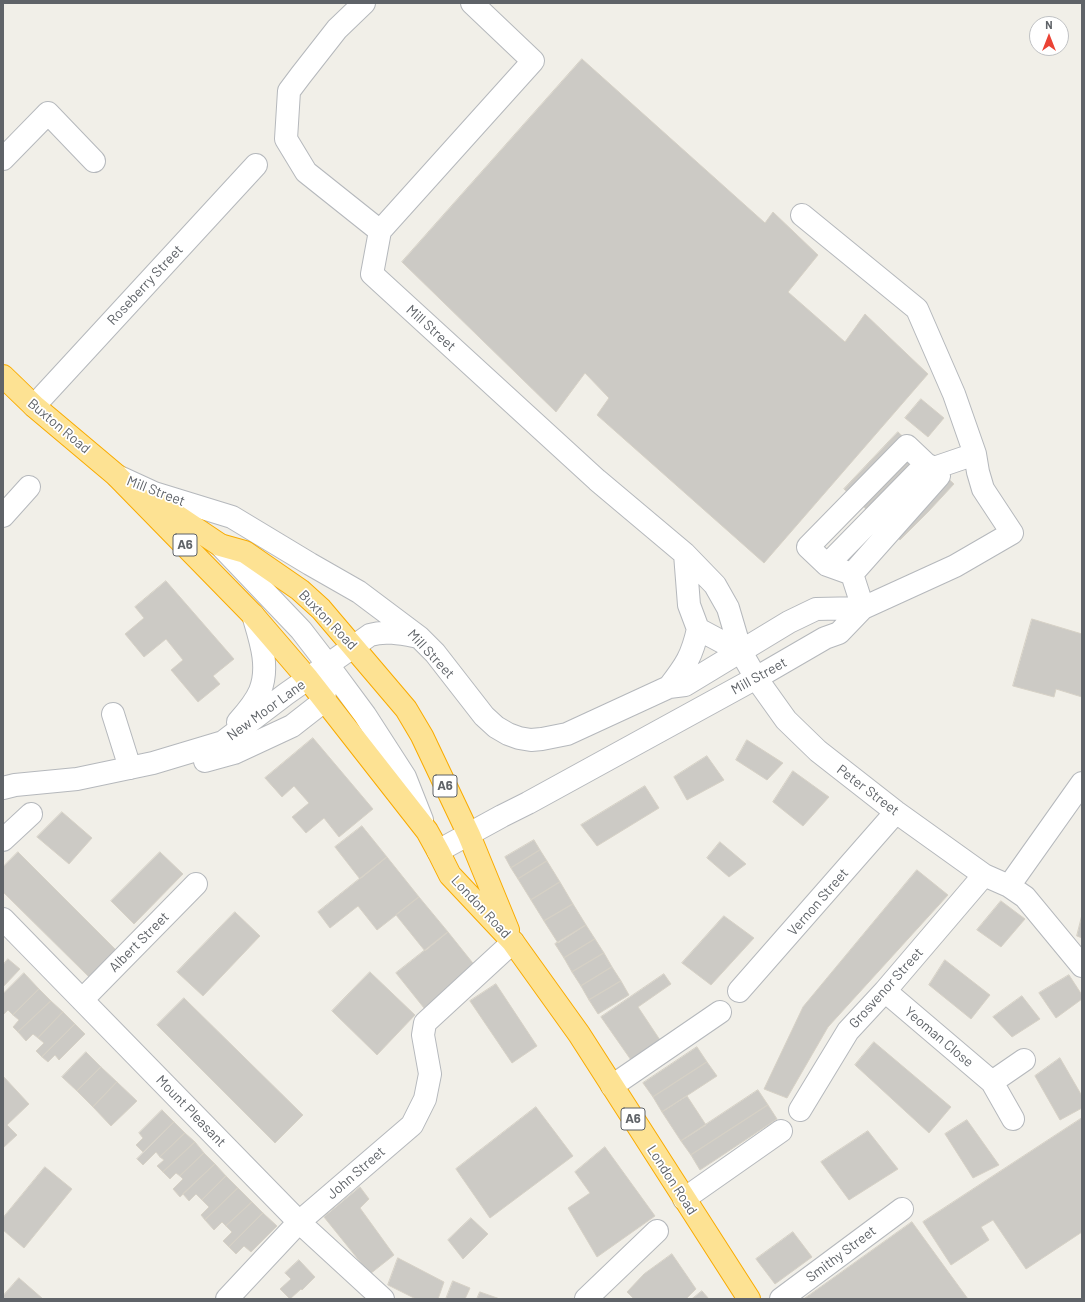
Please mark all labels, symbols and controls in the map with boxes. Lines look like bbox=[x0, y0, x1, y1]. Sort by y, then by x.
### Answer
north arrow bbox=[1029, 16, 1069, 56]
text: N bbox=[1045, 18, 1053, 31]
street label: Roseberry Street bbox=[104, 241, 186, 329]
street label: Mill Street bbox=[403, 301, 459, 355]
street label: Buxton Road bbox=[24, 395, 94, 457]
street label: Mill Street bbox=[124, 472, 188, 510]
road number: A6 bbox=[173, 534, 197, 556]
street label: Buxton Road bbox=[295, 587, 361, 653]
street label: Mill Street bbox=[404, 626, 458, 682]
street label: Mill Street bbox=[728, 654, 790, 698]
street label: New Moor Lane bbox=[224, 676, 308, 744]
street label: Peter Street bbox=[833, 761, 903, 819]
road number: A6 bbox=[433, 775, 457, 797]
street label: Vernon Street bbox=[784, 865, 852, 939]
street label: London Road bbox=[448, 872, 514, 942]
street label: Albert Street bbox=[105, 908, 173, 976]
street label: Grosvenor Street bbox=[845, 944, 927, 1032]
street label: Yeoman Close bbox=[901, 1003, 977, 1071]
street label: Mount Pleasant bbox=[153, 1072, 229, 1150]
road number: A6 bbox=[621, 1108, 645, 1130]
street label: London Road bbox=[643, 1142, 701, 1218]
street label: John Street bbox=[323, 1143, 389, 1203]
street label: Smithy Street bbox=[803, 1222, 879, 1286]

